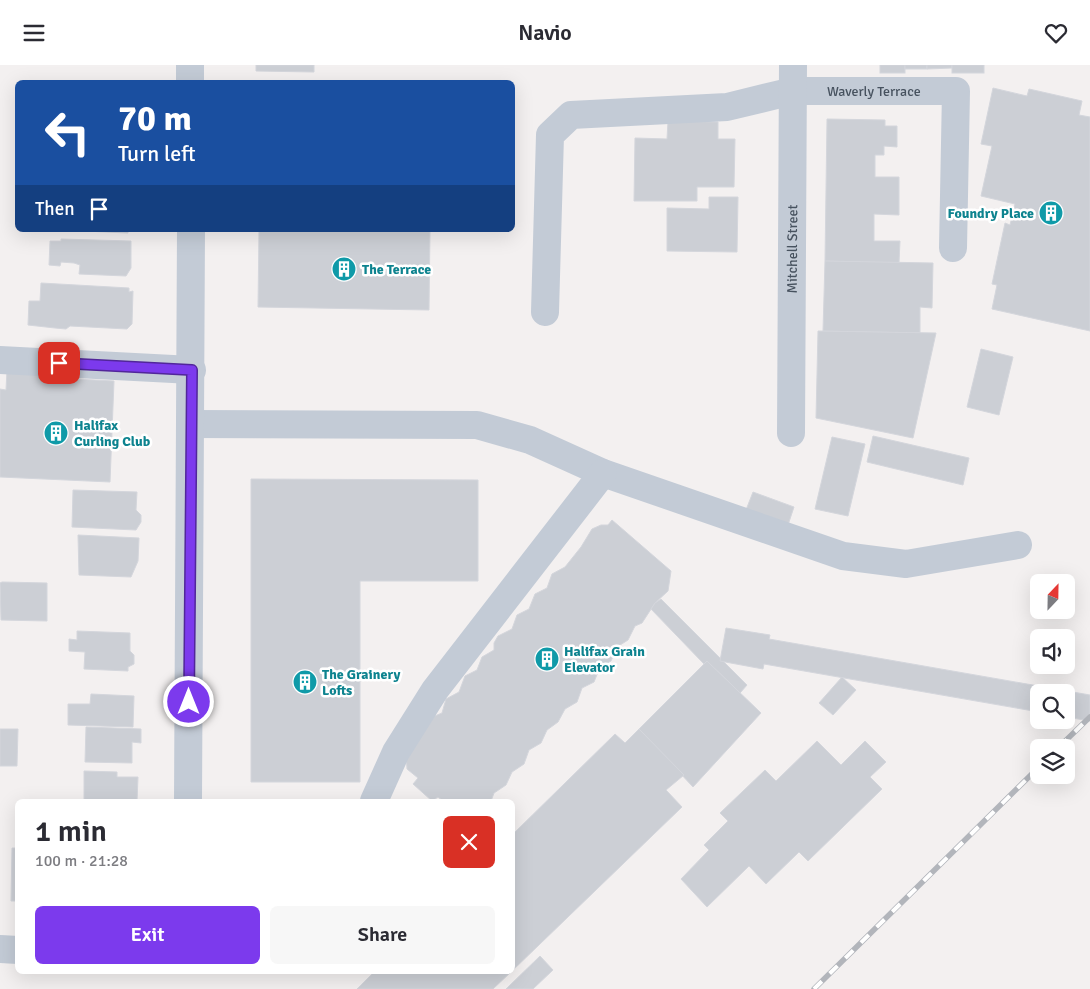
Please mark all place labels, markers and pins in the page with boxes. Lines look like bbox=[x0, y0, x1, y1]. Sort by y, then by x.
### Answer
building icon: Foundry Place bbox=[1038, 200, 1064, 226]
place label: Foundry Place bbox=[947, 205, 1034, 222]
building icon: The Terrace bbox=[331, 256, 357, 282]
place label: The Terrace bbox=[362, 261, 431, 278]
pin bbox=[38, 342, 80, 384]
place label: Halifax Curling Club bbox=[74, 417, 151, 450]
building icon: Halifax Curling Club bbox=[43, 420, 69, 446]
place label: Halifax Grain Elevator bbox=[564, 643, 645, 676]
building icon: Halifax Grain Elevator bbox=[534, 646, 560, 672]
place label: The Grainery Lofts bbox=[322, 666, 400, 699]
building icon: The Grainery Lofts bbox=[292, 669, 318, 695]

